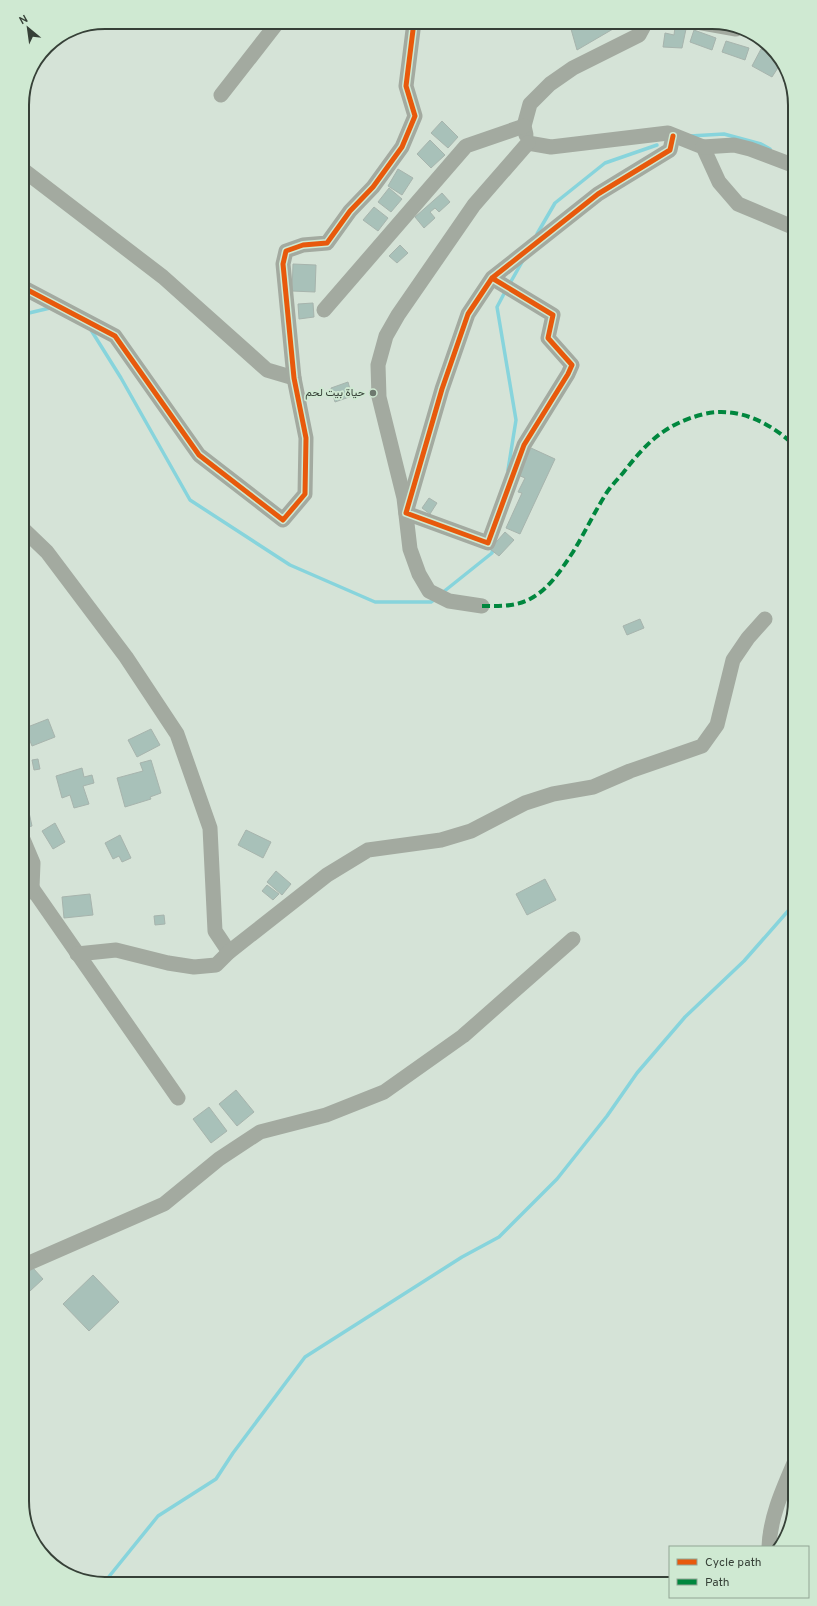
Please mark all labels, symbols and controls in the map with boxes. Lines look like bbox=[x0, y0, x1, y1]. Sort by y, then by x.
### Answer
north arrow bbox=[8, 8, 48, 48]
text: N bbox=[17, 12, 30, 28]
place label: حياة بيت لحم bbox=[305, 386, 365, 400]
marker: حياة بيت لحم bbox=[368, 388, 378, 398]
legend bbox=[669, 1546, 809, 1598]
text: Cycle path bbox=[705, 1555, 762, 1571]
text: Path bbox=[705, 1575, 730, 1591]

